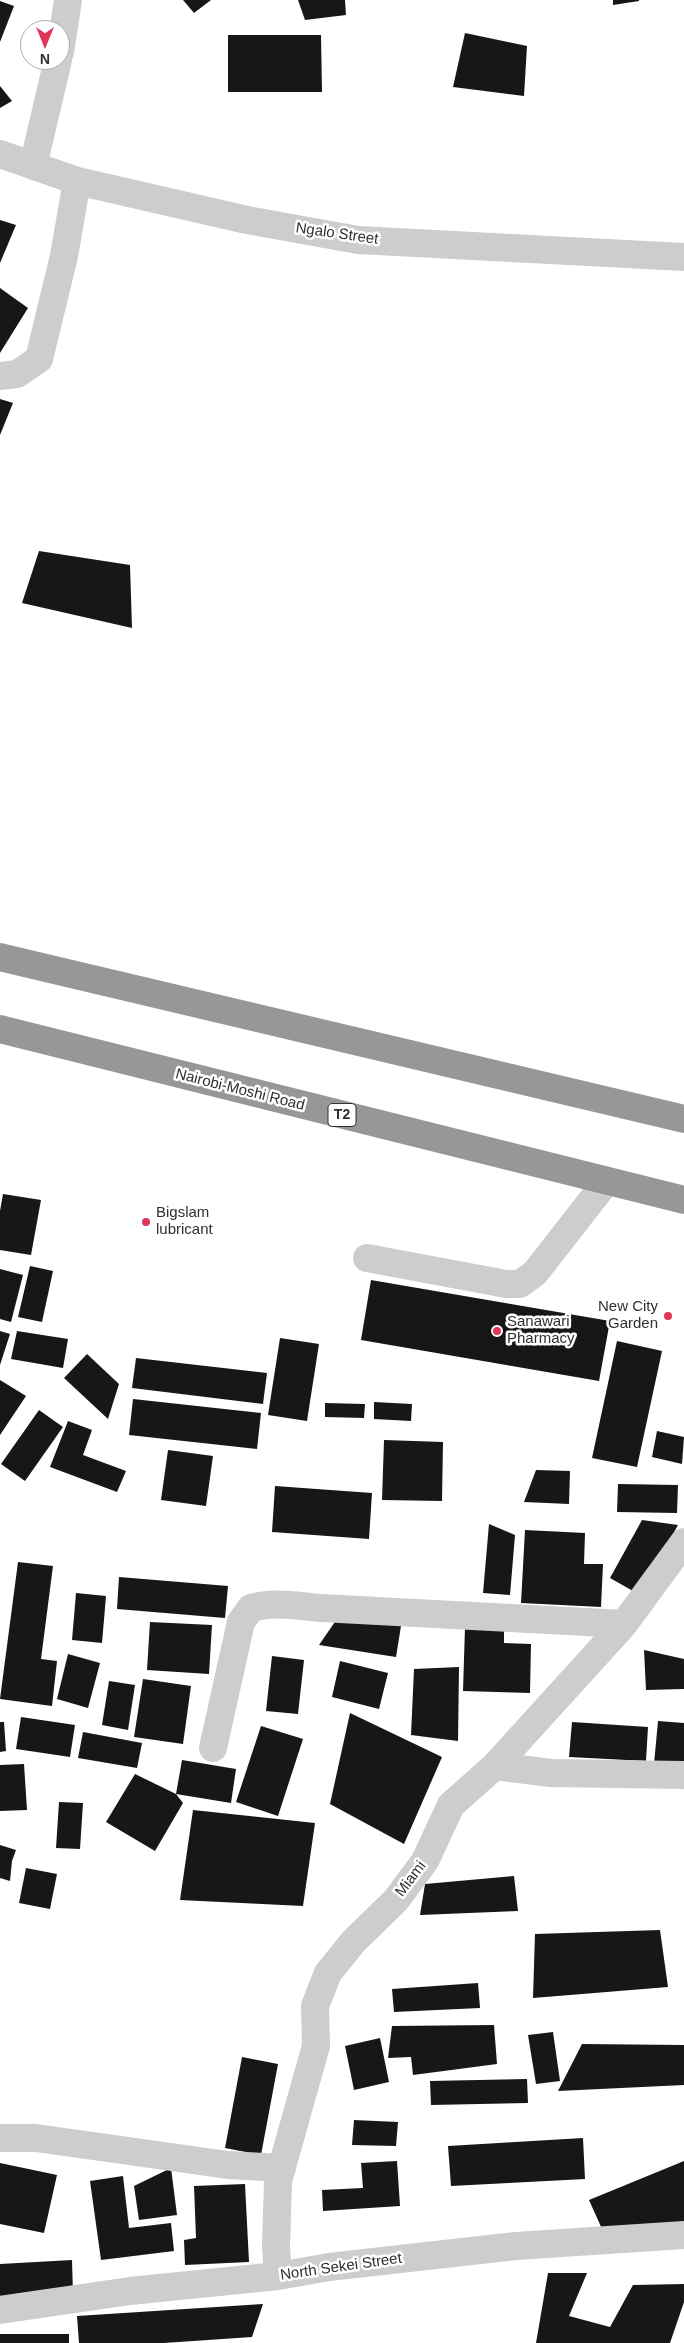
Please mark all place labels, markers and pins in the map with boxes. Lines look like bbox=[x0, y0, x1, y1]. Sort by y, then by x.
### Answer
place label: Bigslam lubricant bbox=[156, 1204, 213, 1239]
marker: Bigslam lubricant bbox=[140, 1216, 152, 1228]
place label: New City Garden bbox=[598, 1298, 658, 1333]
marker: New City Garden bbox=[662, 1310, 674, 1322]
place label: Sanawari Pharmacy bbox=[507, 1313, 575, 1348]
marker: Sanawari Pharmacy bbox=[491, 1325, 503, 1337]

